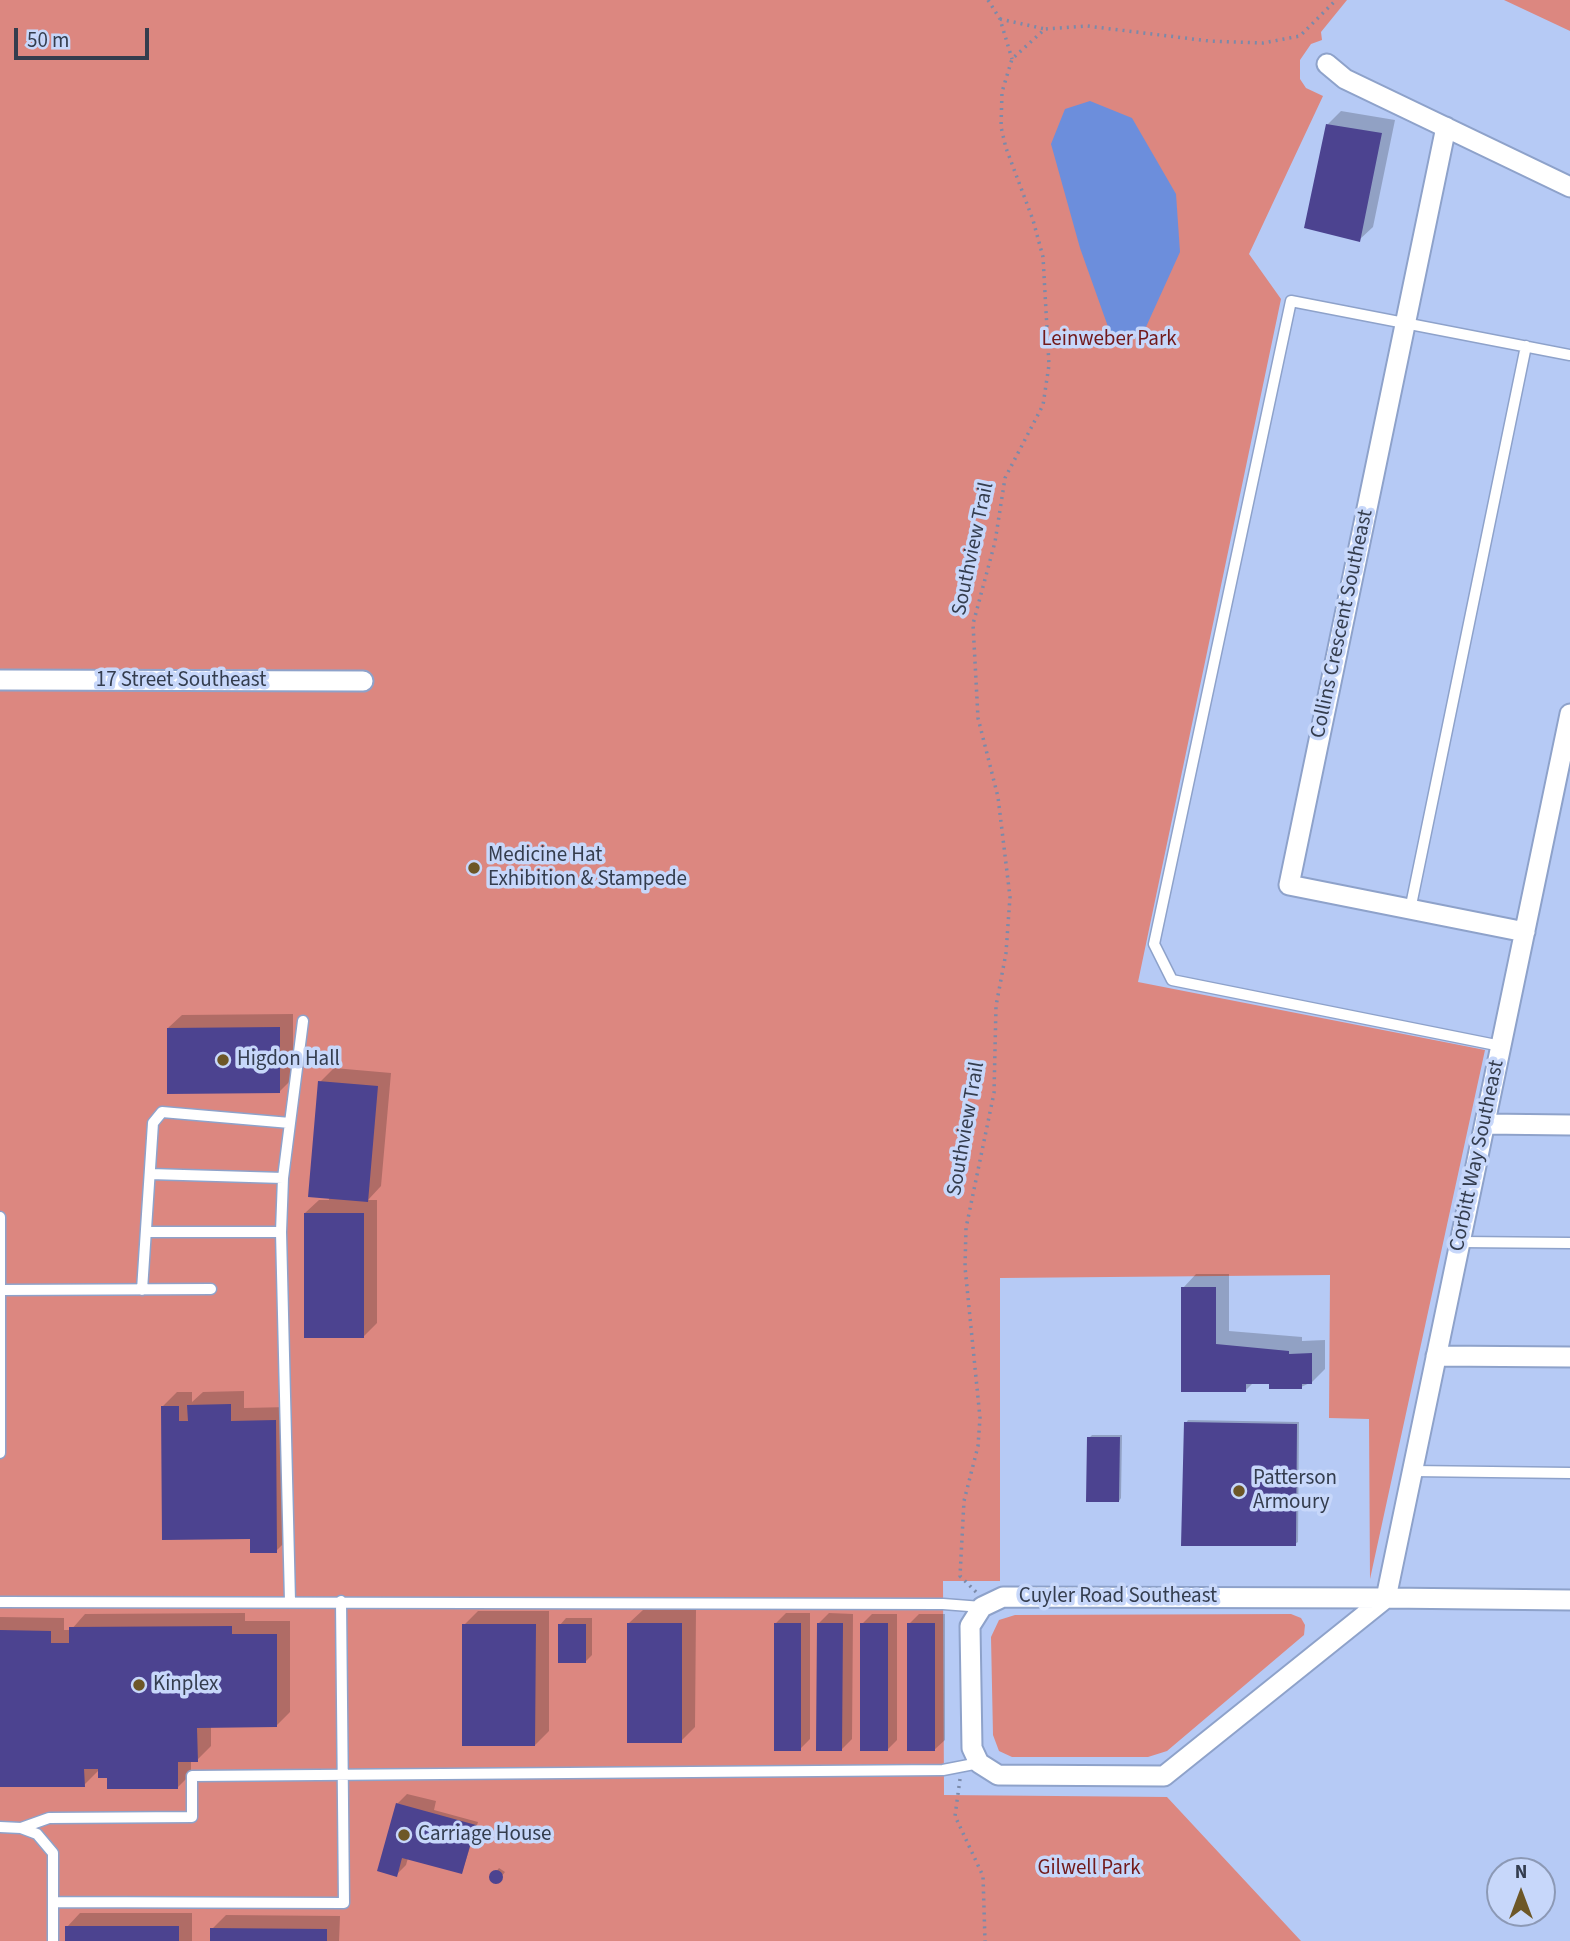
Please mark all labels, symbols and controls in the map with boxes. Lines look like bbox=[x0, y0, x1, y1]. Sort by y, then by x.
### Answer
scale bar bbox=[18, 14, 152, 58]
text: 50 m bbox=[27, 25, 69, 55]
park label: Leinweber Park bbox=[1041, 327, 1177, 353]
street label: Southview Trail bbox=[948, 480, 1000, 618]
street label: Collins Crescent Southeast bbox=[1306, 507, 1380, 741]
street label: 17 Street Southeast bbox=[96, 668, 266, 694]
place label: Medicine Hat Exhibition & Stampede bbox=[488, 843, 687, 893]
marker: Medicine Hat Exhibition & Stampede bbox=[466, 860, 482, 876]
place label: Higdon Hall bbox=[237, 1047, 340, 1073]
marker: Higdon Hall bbox=[215, 1052, 231, 1068]
street label: Corbitt Way Southeast bbox=[1445, 1058, 1511, 1254]
street label: Southview Trail bbox=[943, 1060, 991, 1198]
place label: Patterson Armoury bbox=[1253, 1466, 1337, 1516]
marker: Patterson Armoury bbox=[1231, 1483, 1247, 1499]
street label: Cuyler Road Southeast bbox=[1019, 1584, 1217, 1610]
place label: Kinplex bbox=[153, 1672, 218, 1698]
marker: Kinplex bbox=[131, 1677, 147, 1693]
place label: Carriage House bbox=[418, 1822, 552, 1848]
marker: Carriage House bbox=[396, 1827, 412, 1843]
park label: Gilwell Park bbox=[1037, 1856, 1141, 1882]
north arrow bbox=[1486, 1857, 1556, 1927]
text: N bbox=[1515, 1859, 1527, 1886]

